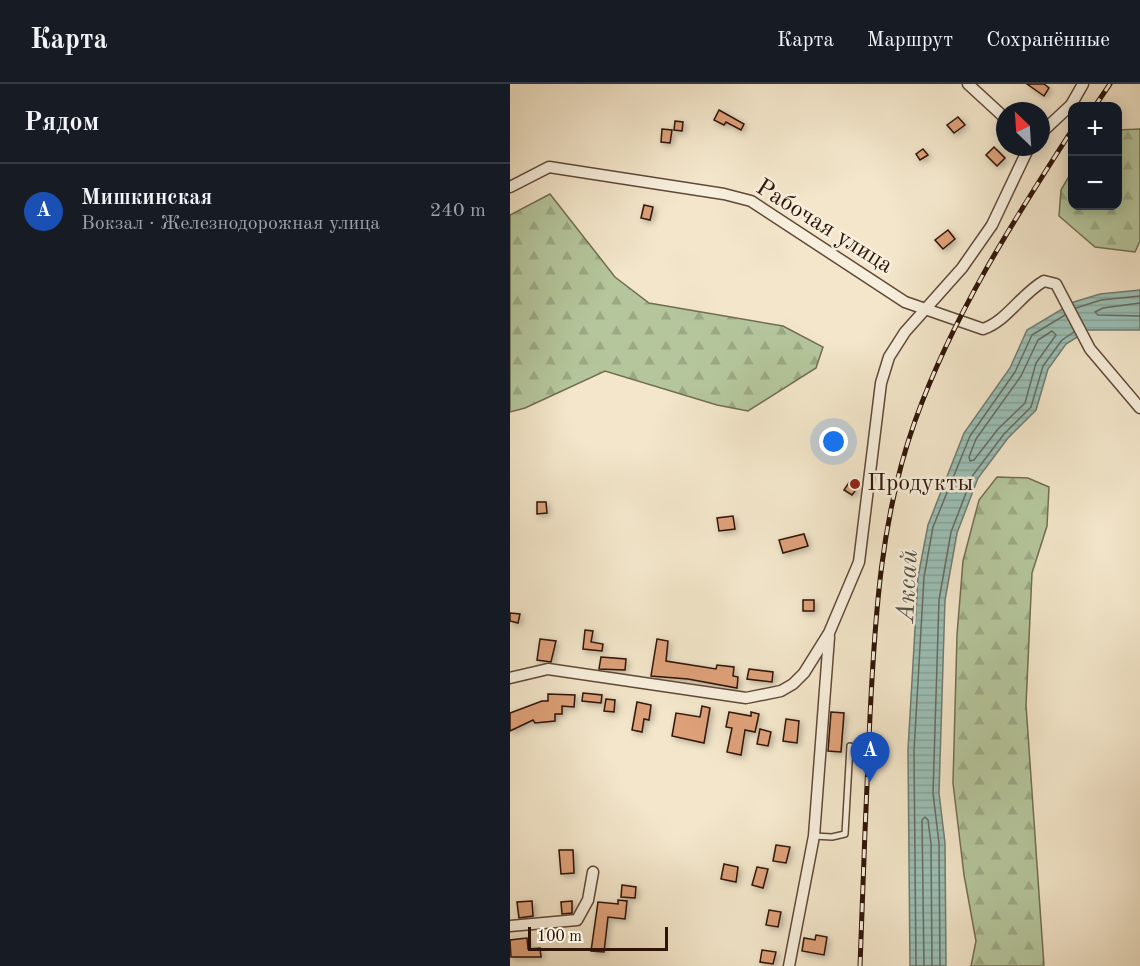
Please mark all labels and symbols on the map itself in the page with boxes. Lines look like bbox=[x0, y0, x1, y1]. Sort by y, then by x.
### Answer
north arrow bbox=[996, 102, 1050, 156]
street label: Рабочая улица bbox=[751, 175, 897, 279]
your location bbox=[819, 427, 848, 456]
place label: Продукты bbox=[867, 472, 973, 496]
marker: Продукты bbox=[848, 477, 862, 491]
water label: Аксай bbox=[893, 549, 923, 625]
pin: A bbox=[850, 732, 890, 782]
scale bar bbox=[528, 924, 668, 952]

